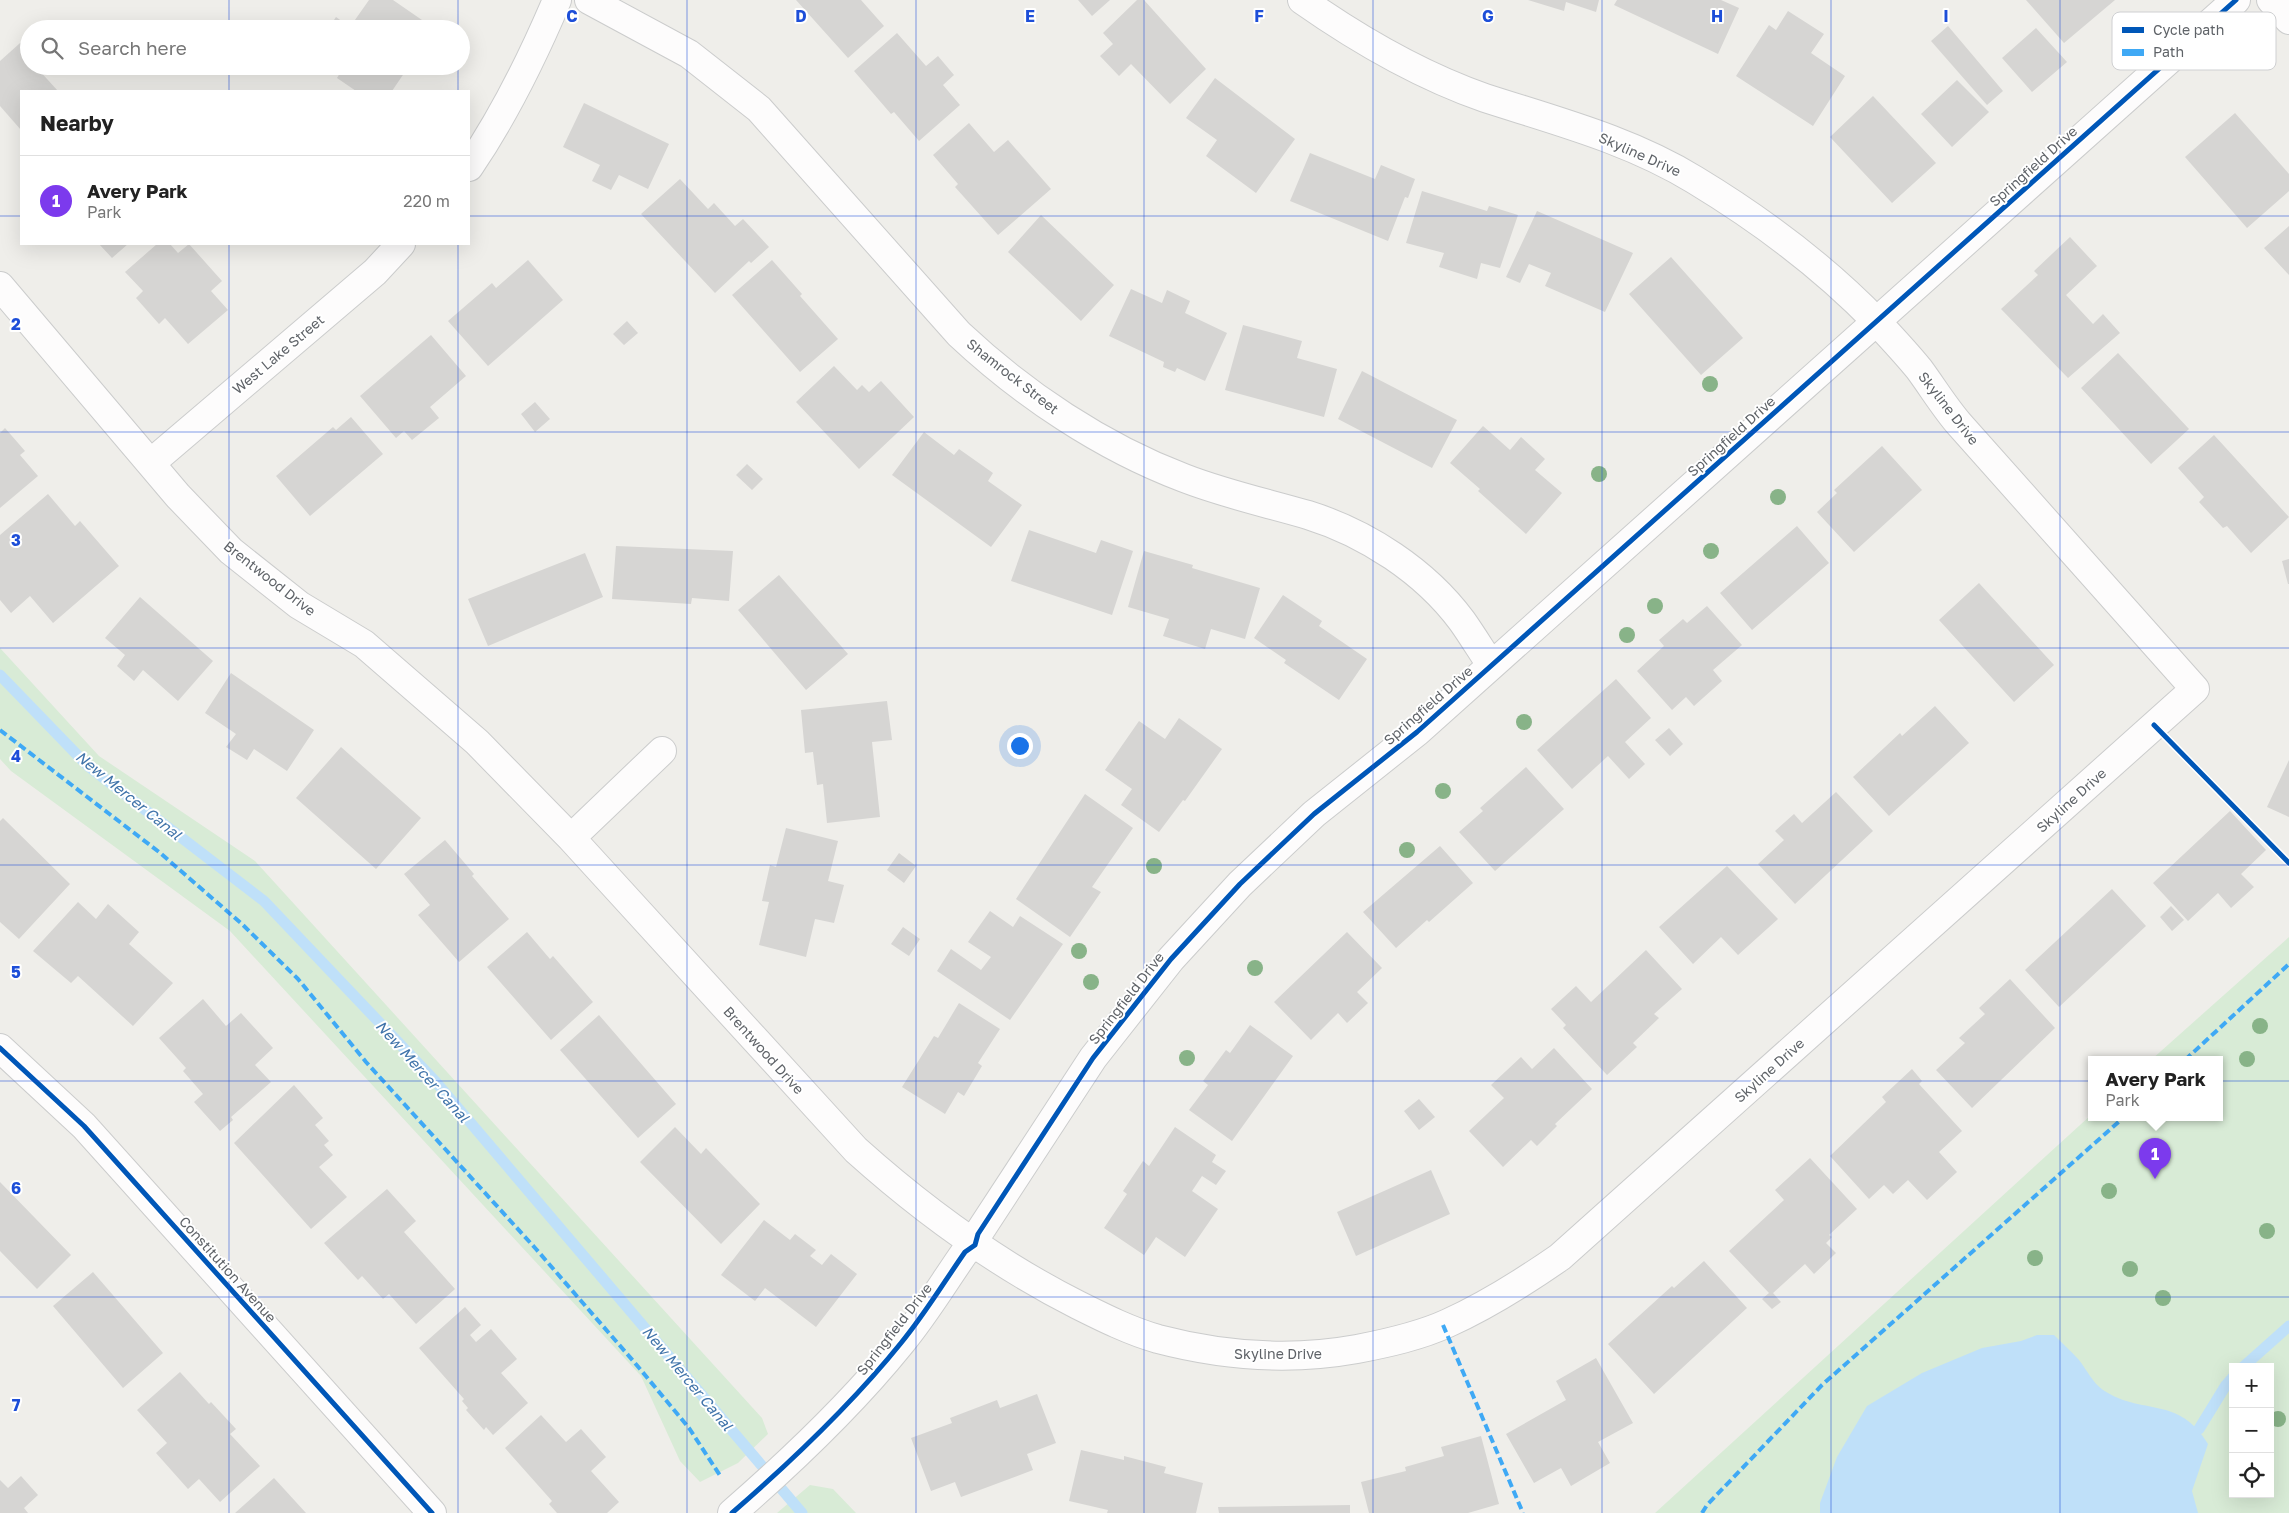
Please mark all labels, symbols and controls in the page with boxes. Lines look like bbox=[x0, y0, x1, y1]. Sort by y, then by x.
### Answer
text: C bbox=[566, 6, 578, 26]
text: D bbox=[795, 6, 807, 26]
text: E bbox=[1025, 6, 1035, 26]
text: F bbox=[1254, 6, 1264, 26]
text: G bbox=[1482, 6, 1494, 26]
text: H bbox=[1711, 6, 1723, 26]
text: I bbox=[1943, 6, 1949, 26]
legend bbox=[2112, 12, 2276, 70]
search box bbox=[20, 20, 470, 75]
text: Cycle path bbox=[2153, 21, 2224, 38]
icon: search bbox=[38, 34, 66, 62]
text: Search here bbox=[78, 36, 187, 59]
text: Path bbox=[2153, 43, 2184, 60]
text: Nearby bbox=[40, 110, 114, 136]
street label: Springfield Drive bbox=[1986, 122, 2080, 210]
street label: Skyline Drive bbox=[1596, 128, 1684, 180]
text: Avery Park bbox=[87, 179, 188, 202]
text: 1 bbox=[52, 191, 60, 211]
text: 220 m bbox=[403, 191, 450, 211]
text: Park bbox=[87, 202, 122, 222]
street label: West Lake Street bbox=[229, 311, 327, 397]
text: 2 bbox=[11, 314, 21, 334]
street label: Shamrock Street bbox=[964, 335, 1062, 417]
street label: Skyline Drive bbox=[1915, 368, 1983, 448]
street label: Springfield Drive bbox=[1684, 392, 1778, 480]
text: 3 bbox=[11, 530, 21, 550]
street label: Brentwood Drive bbox=[221, 537, 319, 619]
street label: Springfield Drive bbox=[1380, 662, 1476, 748]
your location bbox=[1007, 733, 1033, 759]
text: 4 bbox=[11, 746, 21, 766]
water label: New Mercer Canal bbox=[73, 747, 186, 844]
street label: Skyline Drive bbox=[2033, 764, 2109, 836]
street label: Springfield Drive bbox=[1085, 949, 1167, 1047]
text: 5 bbox=[11, 962, 21, 982]
street label: Brentwood Drive bbox=[720, 1003, 808, 1097]
water label: New Mercer Canal bbox=[373, 1016, 474, 1127]
street label: Skyline Drive bbox=[1731, 1034, 1807, 1106]
popup bbox=[2088, 1056, 2223, 1121]
text: Avery Park bbox=[2105, 1067, 2206, 1090]
text: Park bbox=[2105, 1090, 2140, 1110]
pin: 1 bbox=[2139, 1138, 2171, 1179]
text: 6 bbox=[11, 1178, 21, 1198]
street label: Constitution Avenue bbox=[176, 1213, 280, 1325]
street label: Springfield Drive bbox=[853, 1280, 935, 1378]
water label: New Mercer Canal bbox=[639, 1322, 738, 1435]
street label: Skyline Drive bbox=[1234, 1345, 1322, 1362]
map controls bbox=[2229, 1363, 2274, 1498]
button: + bbox=[2229, 1363, 2274, 1408]
text: 7 bbox=[12, 1395, 21, 1415]
button: − bbox=[2229, 1408, 2274, 1453]
button: locate bbox=[2229, 1453, 2274, 1498]

